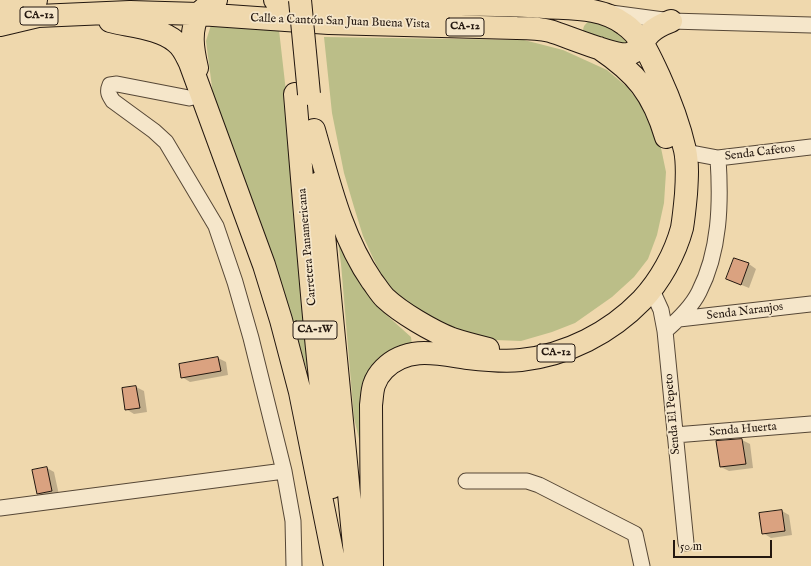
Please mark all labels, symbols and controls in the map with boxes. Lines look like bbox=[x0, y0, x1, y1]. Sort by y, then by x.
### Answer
road number: CA-12 bbox=[20, 7, 58, 25]
street label: Calle a Cantón San Juan Buena Vista bbox=[250, 12, 430, 32]
road number: CA-12 bbox=[446, 18, 484, 36]
street label: Senda Cafetos bbox=[724, 142, 796, 164]
street label: Carretera Panamericana bbox=[296, 188, 320, 306]
street label: Senda Naranjos bbox=[706, 300, 784, 324]
road number: CA-1W bbox=[293, 321, 337, 339]
road number: CA-12 bbox=[537, 344, 575, 362]
street label: Senda El Pepeto bbox=[662, 373, 684, 455]
street label: Senda Huerta bbox=[709, 420, 777, 440]
scale bar bbox=[675, 532, 774, 558]
text: 50 m bbox=[680, 539, 702, 554]

